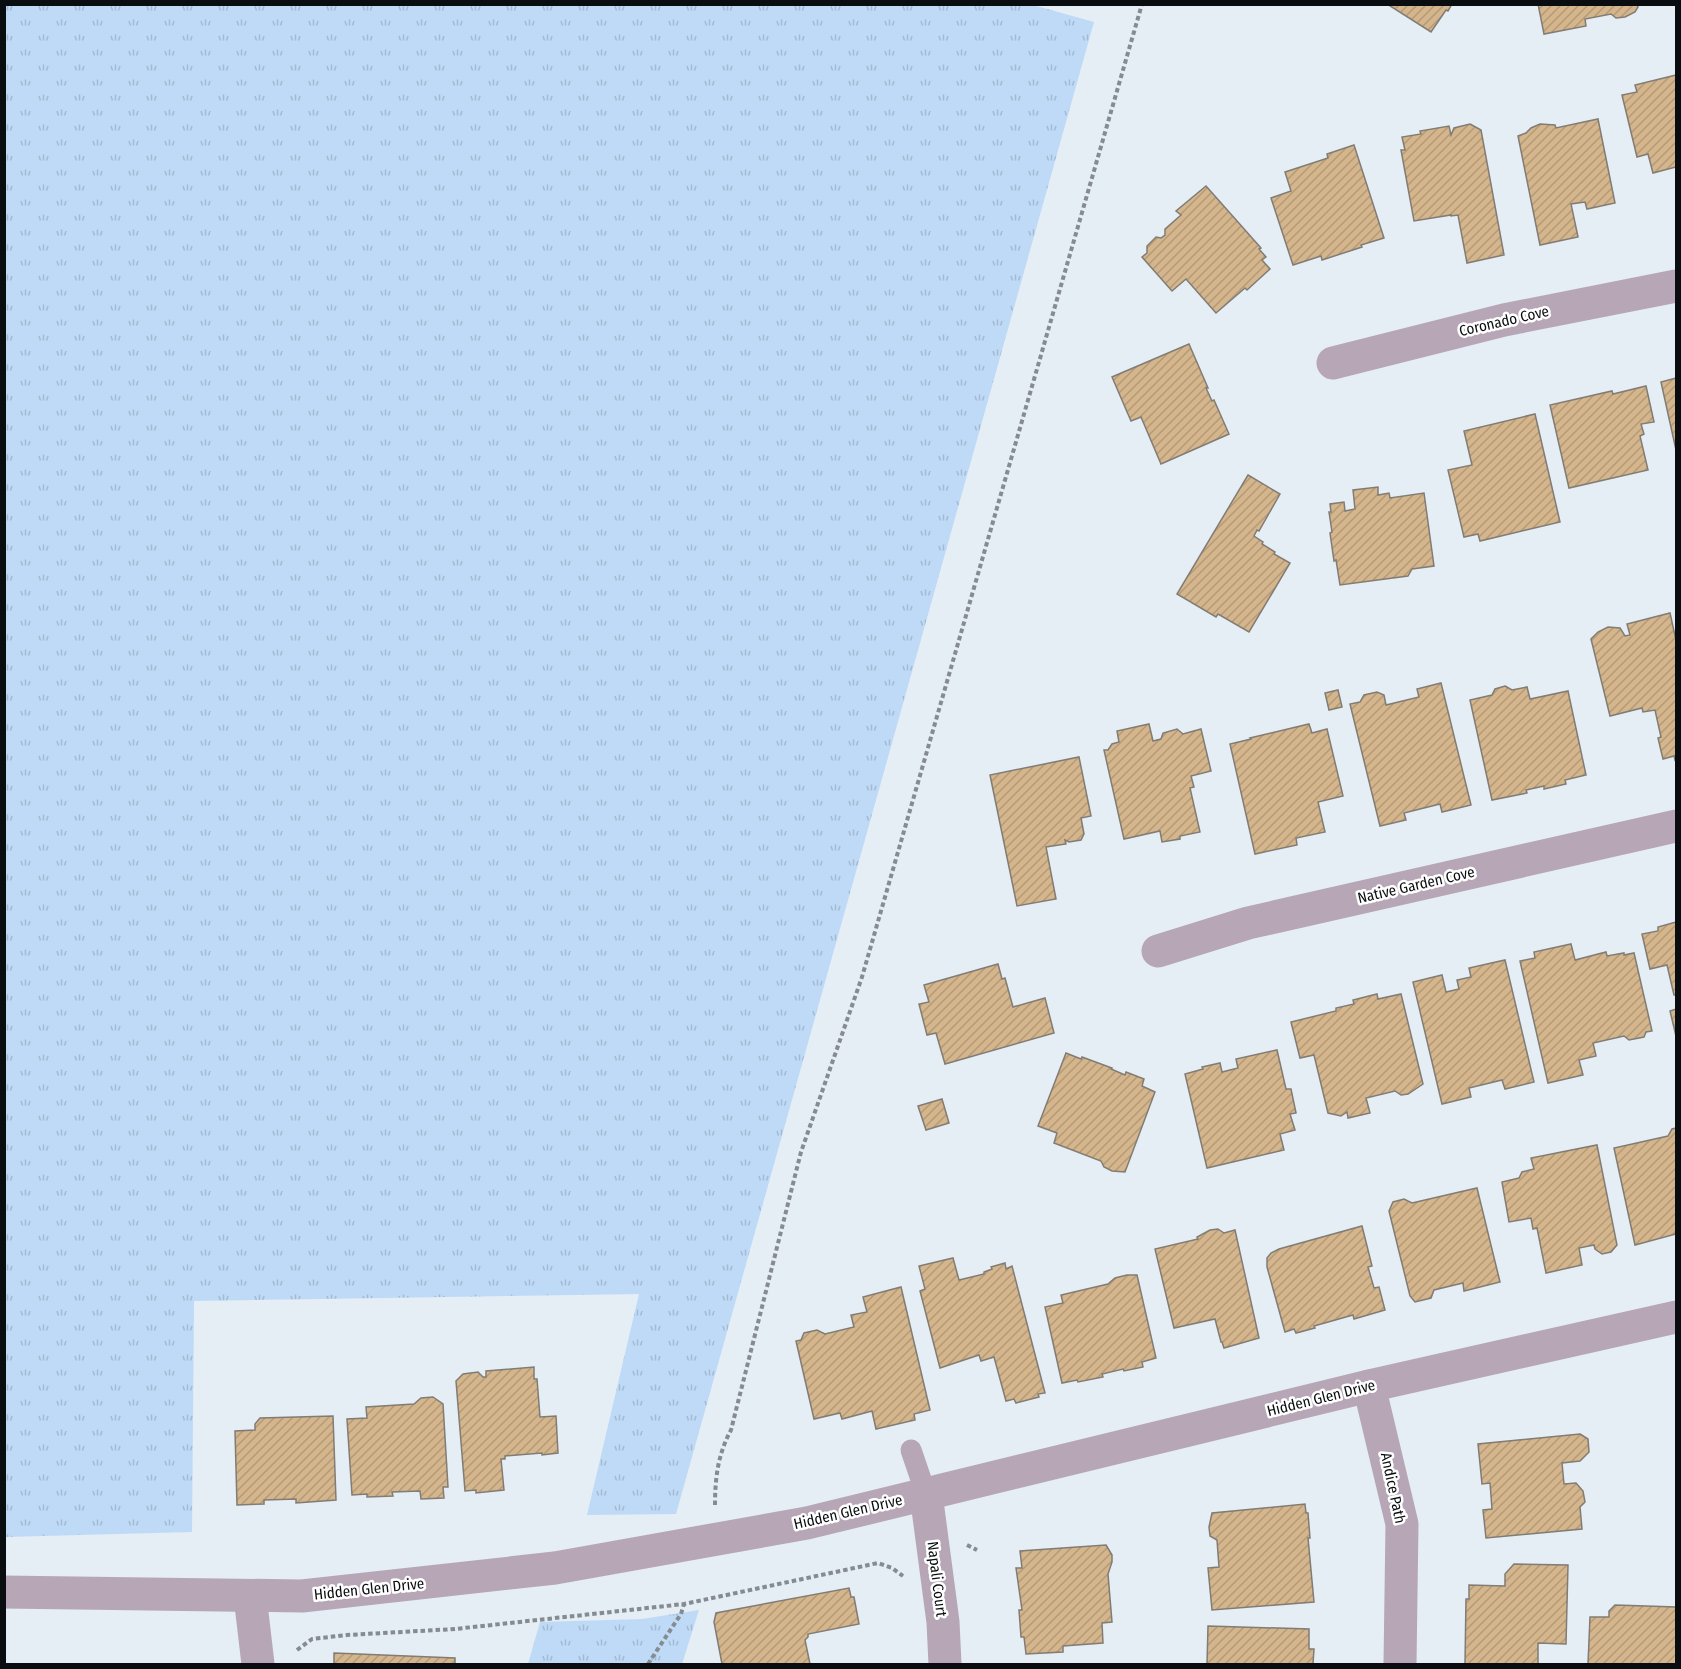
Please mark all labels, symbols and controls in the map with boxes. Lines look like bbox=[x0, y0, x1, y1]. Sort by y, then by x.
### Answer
street label: Coronado Cove bbox=[1457, 302, 1551, 340]
street label: Native Garden Cove bbox=[1356, 863, 1476, 907]
street label: Hidden Glen Drive bbox=[1265, 1376, 1377, 1420]
street label: Andice Path bbox=[1377, 1451, 1409, 1525]
street label: Hidden Glen Drive bbox=[792, 1491, 904, 1533]
street label: Napali Court bbox=[923, 1540, 951, 1618]
street label: Hidden Glen Drive bbox=[313, 1574, 425, 1604]

